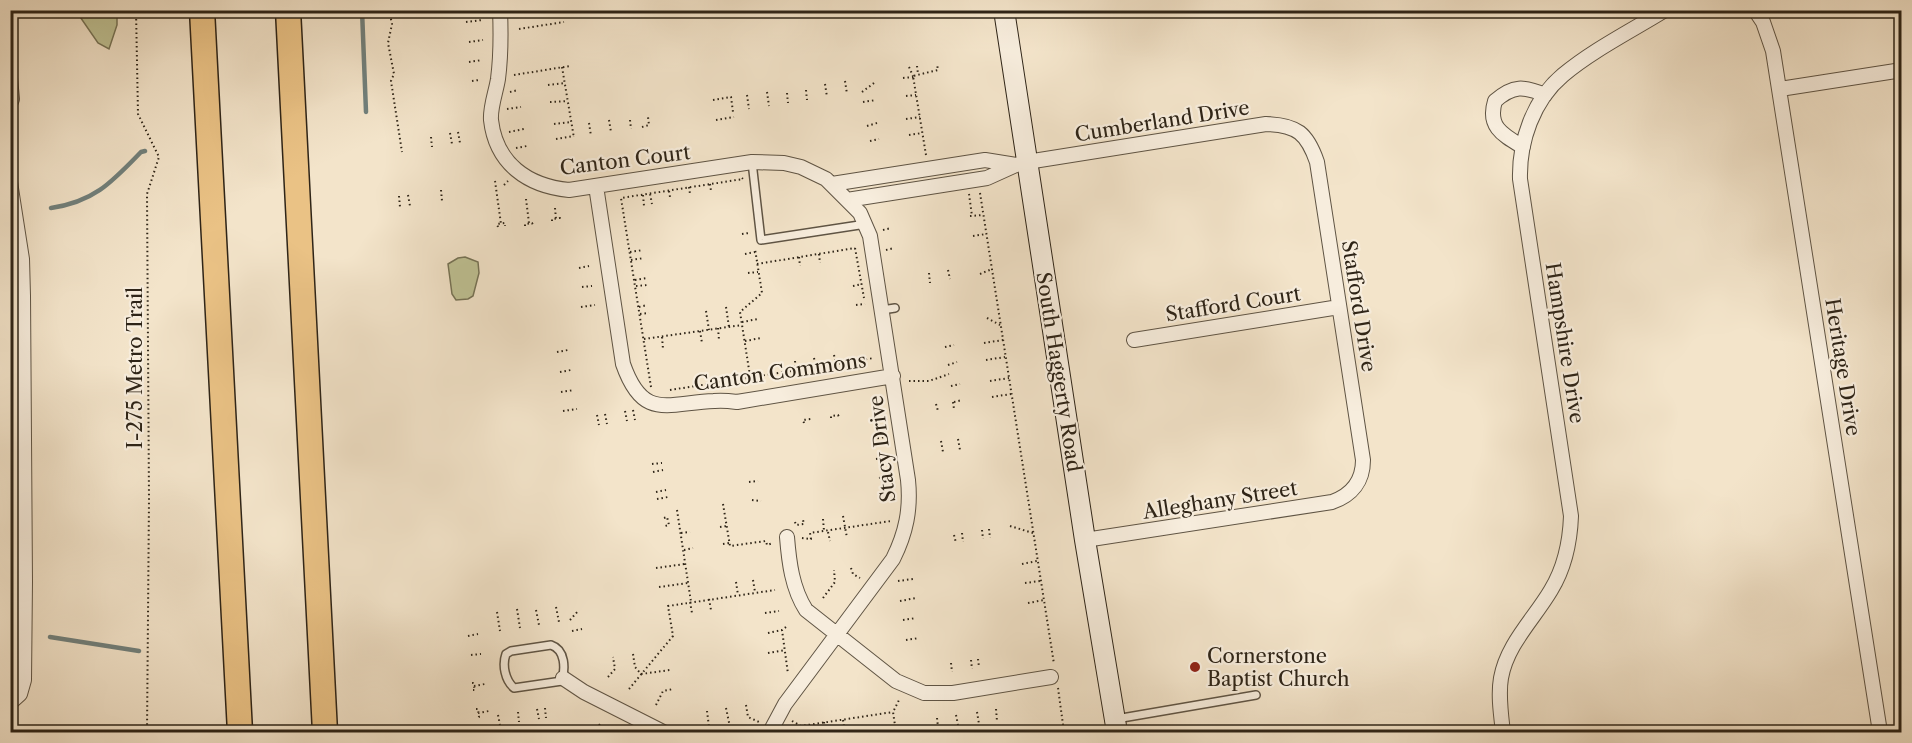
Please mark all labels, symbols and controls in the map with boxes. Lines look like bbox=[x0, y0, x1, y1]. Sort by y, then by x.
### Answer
street label: Cumberland Drive bbox=[1073, 95, 1251, 147]
street label: Canton Court bbox=[558, 140, 692, 180]
street label: Stafford Drive bbox=[1337, 238, 1381, 374]
street label: Hampshire Drive bbox=[1540, 261, 1590, 425]
street label: South Haggerty Road bbox=[1031, 270, 1087, 474]
street label: Stafford Court bbox=[1164, 281, 1302, 327]
street label: I-275 Metro Trail bbox=[123, 287, 147, 449]
street label: Heritage Drive bbox=[1820, 296, 1866, 438]
street label: Canton Commons bbox=[692, 348, 868, 396]
street label: Stacy Drive bbox=[864, 394, 900, 504]
street label: Alleghany Street bbox=[1140, 476, 1299, 524]
place label: Cornerstone Baptist Church bbox=[1207, 644, 1350, 691]
marker: Cornerstone Baptist Church bbox=[1188, 660, 1202, 674]

